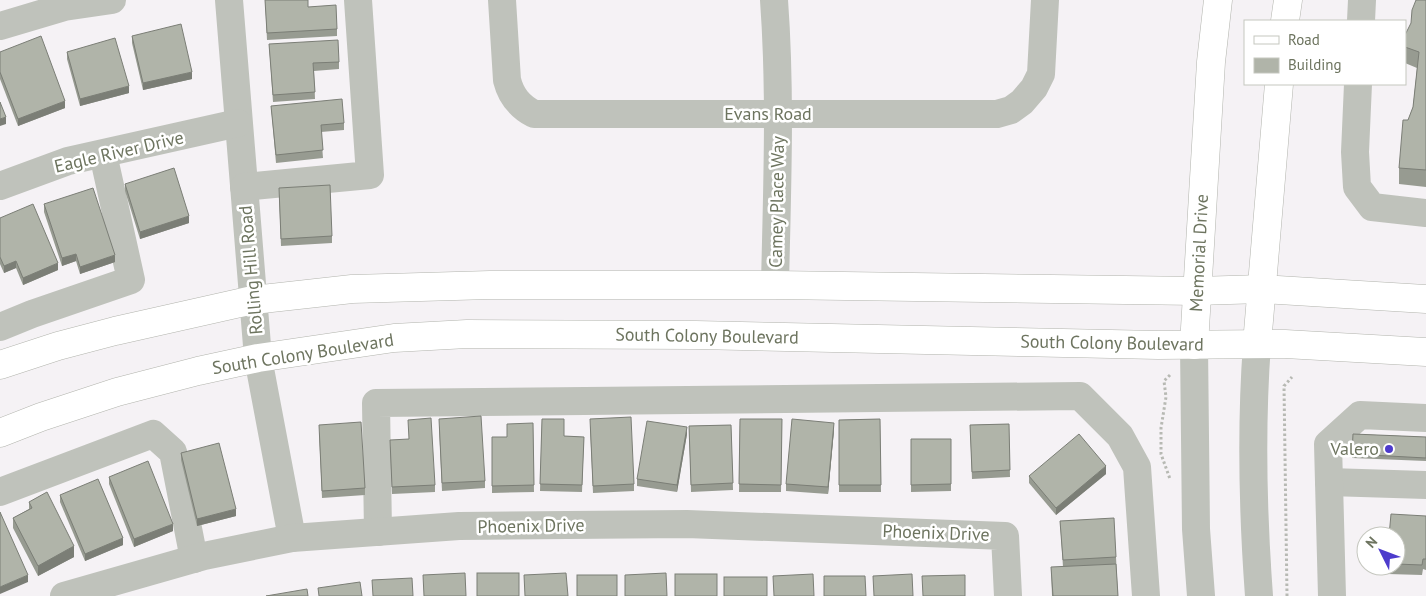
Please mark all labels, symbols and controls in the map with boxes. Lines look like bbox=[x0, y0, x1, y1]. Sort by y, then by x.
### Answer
legend bbox=[1244, 20, 1406, 85]
text: Road bbox=[1288, 30, 1320, 49]
text: Building bbox=[1288, 55, 1342, 74]
street label: Evans Road bbox=[724, 102, 812, 125]
street label: Eagle River Drive bbox=[52, 125, 186, 178]
street label: Camey Place Way bbox=[764, 135, 789, 268]
street label: Memorial Drive bbox=[1184, 193, 1213, 312]
street label: Rolling Hill Road bbox=[233, 205, 268, 336]
street label: South Colony Boulevard bbox=[615, 322, 799, 349]
street label: South Colony Boulevard bbox=[210, 328, 395, 379]
street label: South Colony Boulevard bbox=[1020, 329, 1204, 356]
place label: Valero bbox=[1330, 437, 1379, 460]
marker: Valero bbox=[1383, 443, 1395, 455]
street label: Phoenix Drive bbox=[477, 513, 585, 538]
street label: Phoenix Drive bbox=[882, 519, 990, 546]
north arrow bbox=[1356, 526, 1406, 576]
text: N bbox=[1362, 533, 1381, 552]

